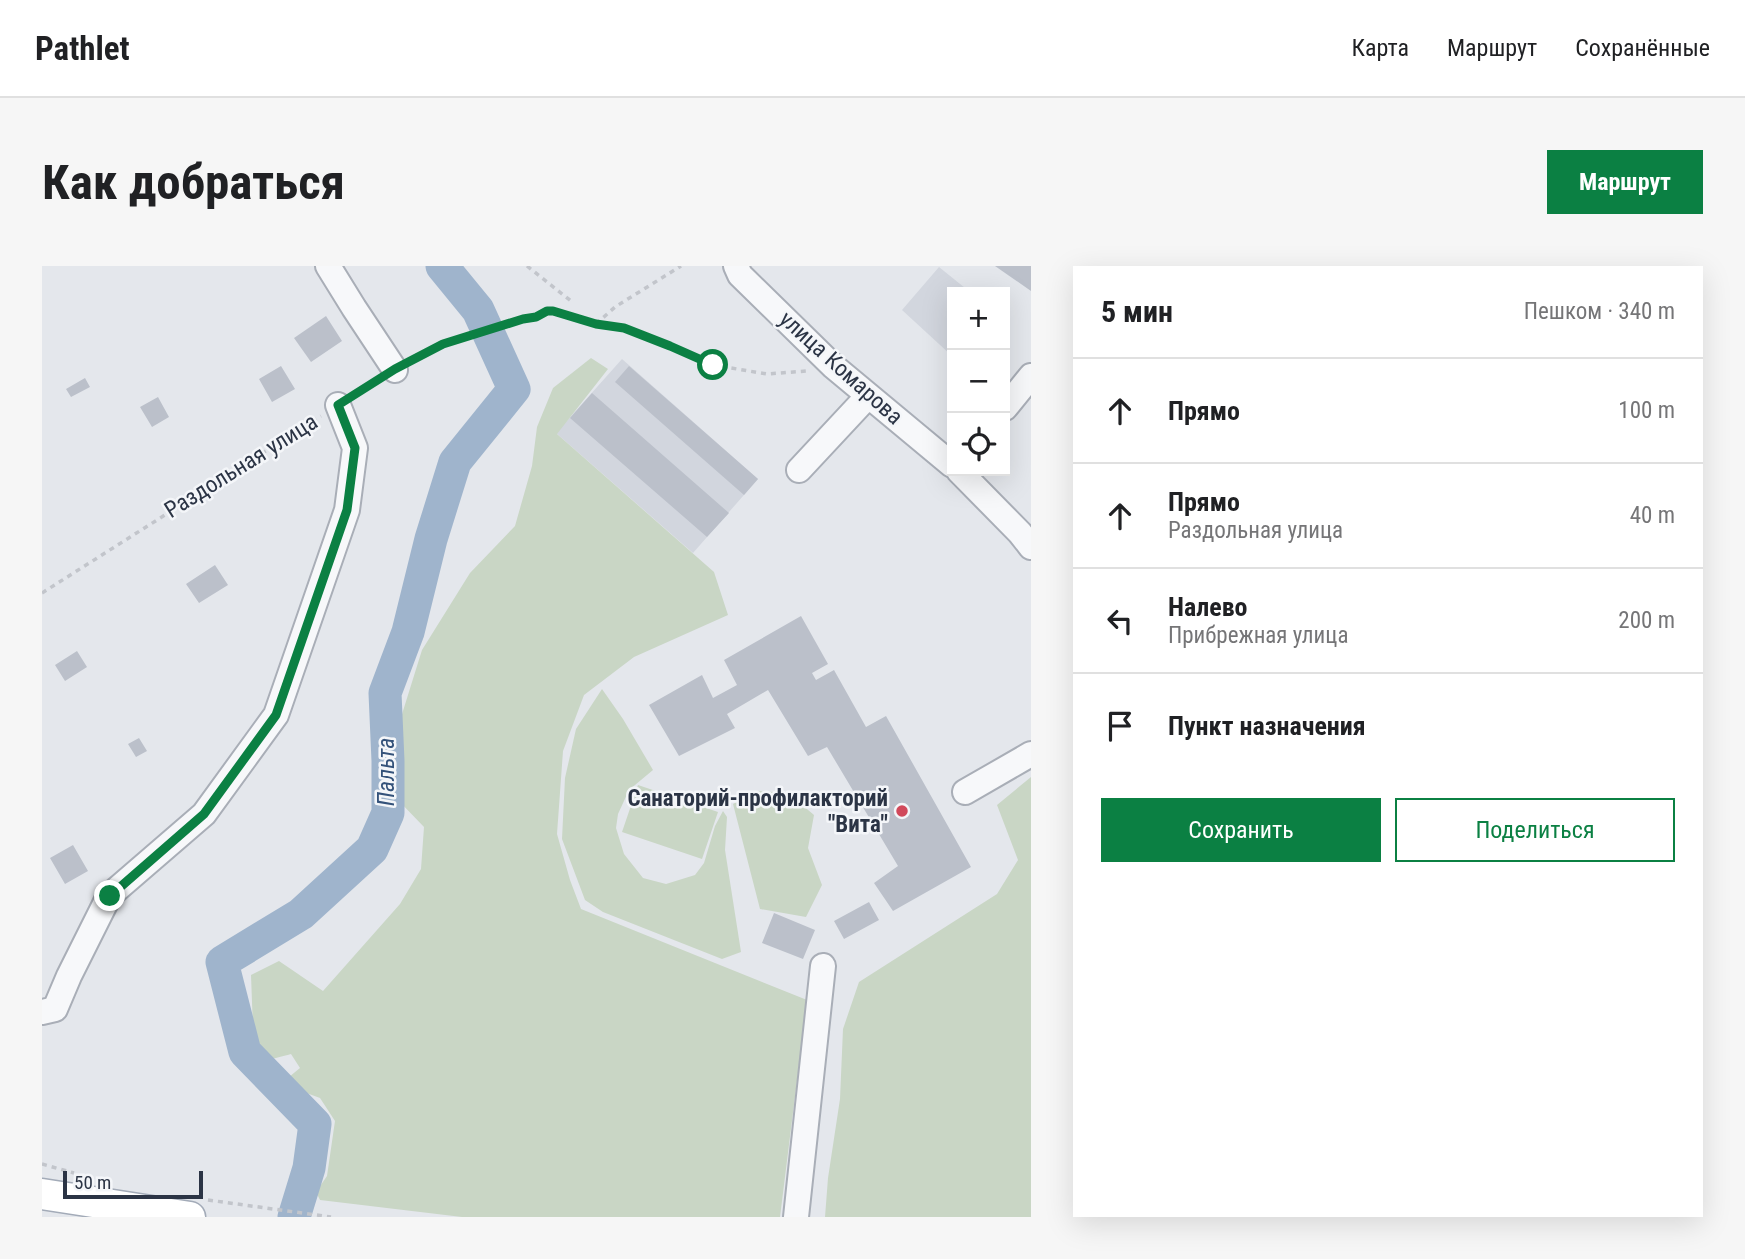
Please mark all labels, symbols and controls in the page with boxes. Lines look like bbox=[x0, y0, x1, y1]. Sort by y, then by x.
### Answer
text: Pathlet bbox=[35, 29, 130, 68]
text: Карта bbox=[1352, 34, 1409, 62]
text: Маршрут bbox=[1447, 34, 1537, 62]
text: Сохранённые bbox=[1575, 34, 1710, 62]
button: Маршрут bbox=[1547, 150, 1703, 214]
text: Как добраться bbox=[42, 154, 345, 211]
map controls bbox=[947, 287, 1010, 476]
button: + bbox=[947, 287, 1010, 350]
text: 5 мин bbox=[1101, 294, 1173, 329]
text: Пешком · 340 m bbox=[1524, 298, 1675, 325]
street label: улица Комарова bbox=[774, 306, 908, 430]
route start bbox=[697, 349, 728, 380]
button: − bbox=[947, 350, 1010, 413]
icon: ahead bbox=[1101, 392, 1139, 430]
text: Прямо bbox=[1168, 396, 1240, 426]
text: 100 m bbox=[1618, 397, 1675, 424]
street label: Раздольная улица bbox=[160, 408, 322, 524]
button: locate bbox=[947, 413, 1010, 476]
text: Прямо bbox=[1168, 487, 1240, 517]
icon: ahead bbox=[1101, 497, 1139, 535]
text: 40 m bbox=[1630, 502, 1675, 529]
text: Раздольная улица bbox=[1168, 517, 1343, 544]
text: Налево bbox=[1168, 592, 1248, 622]
icon: left bbox=[1101, 602, 1139, 640]
text: 200 m bbox=[1618, 607, 1675, 634]
text: Прибрежная улица bbox=[1168, 622, 1348, 649]
icon: arrive bbox=[1101, 707, 1139, 745]
text: Пункт назначения bbox=[1168, 711, 1366, 741]
water label: Пальта bbox=[372, 738, 400, 806]
place label: Санаторий-профилакторий "Вита" bbox=[627, 785, 888, 838]
button: Сохранить bbox=[1101, 798, 1381, 862]
button: Поделиться bbox=[1395, 798, 1675, 862]
marker: Санаторий-профилакторий "Вита" bbox=[894, 803, 910, 819]
route end bbox=[94, 880, 125, 911]
scale bar bbox=[63, 1168, 203, 1200]
text: 50 m bbox=[74, 1171, 111, 1194]

